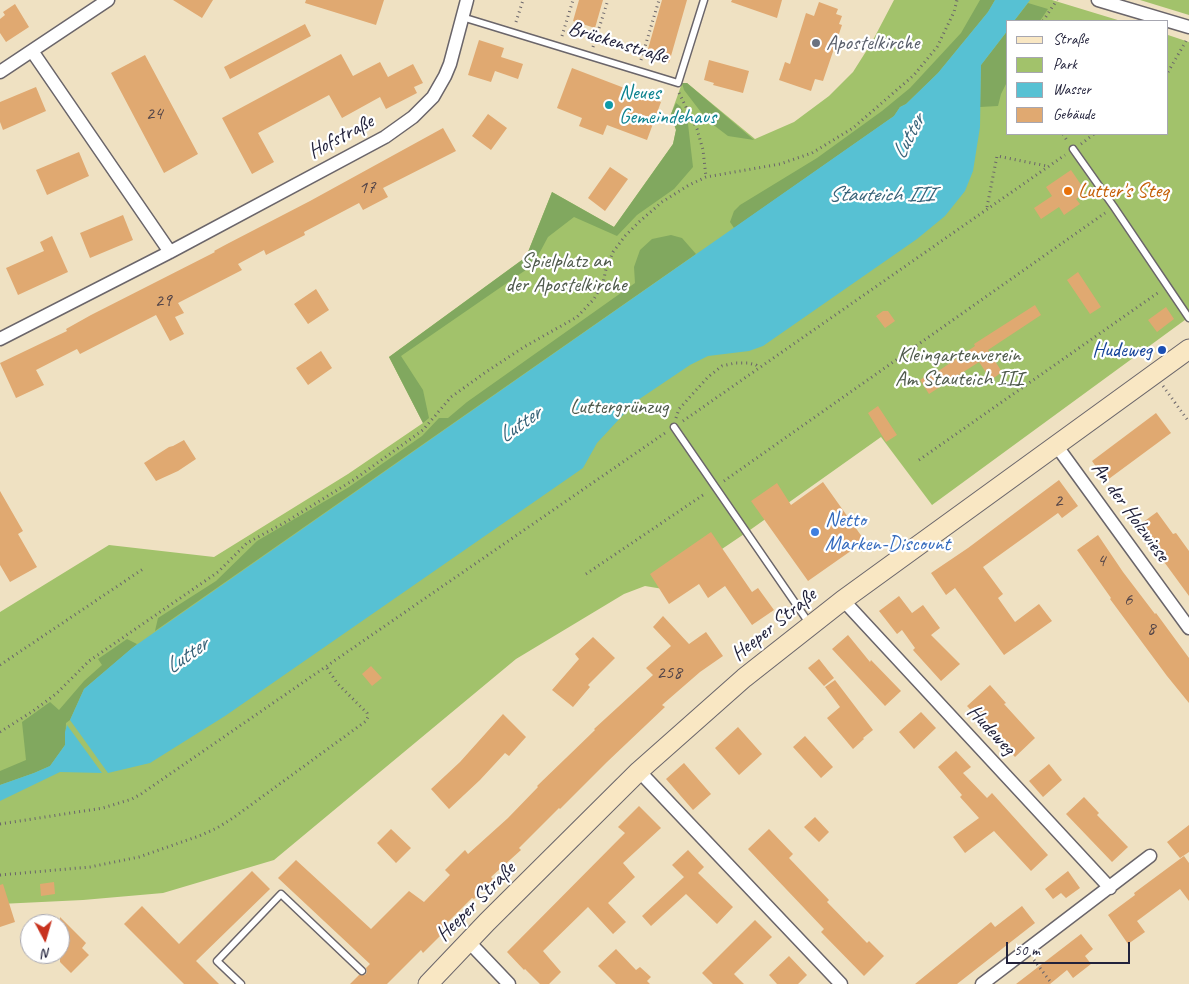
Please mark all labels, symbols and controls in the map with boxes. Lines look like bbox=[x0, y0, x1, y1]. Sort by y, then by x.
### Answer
street label: Brückenstraße bbox=[565, 16, 671, 70]
legend bbox=[1006, 20, 1169, 135]
place label: Apostelkirche bbox=[826, 30, 919, 56]
text: Straße bbox=[1053, 30, 1088, 49]
marker: Apostelkirche bbox=[810, 37, 822, 49]
text: Park bbox=[1053, 55, 1077, 74]
place label: Neues Gemeindehaus bbox=[619, 80, 716, 130]
text: Wasser bbox=[1053, 80, 1091, 99]
marker: Neues Gemeindehaus bbox=[603, 99, 615, 111]
house number: 24 bbox=[145, 103, 163, 125]
text: Gebäude bbox=[1053, 105, 1095, 124]
street label: Hofstraße bbox=[304, 109, 378, 165]
water label: Lutter bbox=[886, 110, 932, 164]
house number: 17 bbox=[358, 177, 376, 199]
place label: Lutter's Steg bbox=[1078, 178, 1169, 204]
water label: Stauteich III bbox=[828, 182, 934, 208]
marker: Lutter's Steg bbox=[1062, 185, 1074, 197]
park label: Spielplatz an der Apostelkirche bbox=[505, 248, 627, 298]
house number: 29 bbox=[154, 290, 172, 312]
place label: Hudeweg bbox=[1092, 337, 1152, 363]
park label: Kleingartenverein Am Stauteich III bbox=[895, 342, 1023, 392]
marker: Hudeweg bbox=[1156, 344, 1168, 356]
park label: Luttergrünzug bbox=[570, 394, 668, 420]
water label: Lutter bbox=[493, 401, 547, 449]
street label: An der Holzwiese bbox=[1085, 457, 1175, 567]
house number: 2 bbox=[1054, 490, 1062, 512]
place label: Netto Marken-Discount bbox=[825, 507, 950, 557]
marker: Netto Marken-Discount bbox=[809, 526, 821, 538]
house number: 4 bbox=[1097, 550, 1105, 572]
street label: Heeper Straße bbox=[726, 583, 822, 667]
house number: 6 bbox=[1124, 589, 1132, 611]
house number: 8 bbox=[1147, 618, 1155, 640]
water label: Lutter bbox=[160, 632, 214, 680]
house number: 258 bbox=[656, 662, 682, 684]
street label: Hudeweg bbox=[961, 700, 1021, 760]
street label: Heeper Straße bbox=[431, 857, 521, 947]
north arrow bbox=[20, 914, 70, 964]
scale bar bbox=[1009, 932, 1133, 964]
text: 50 m bbox=[1014, 941, 1040, 960]
text: N bbox=[41, 945, 52, 962]

